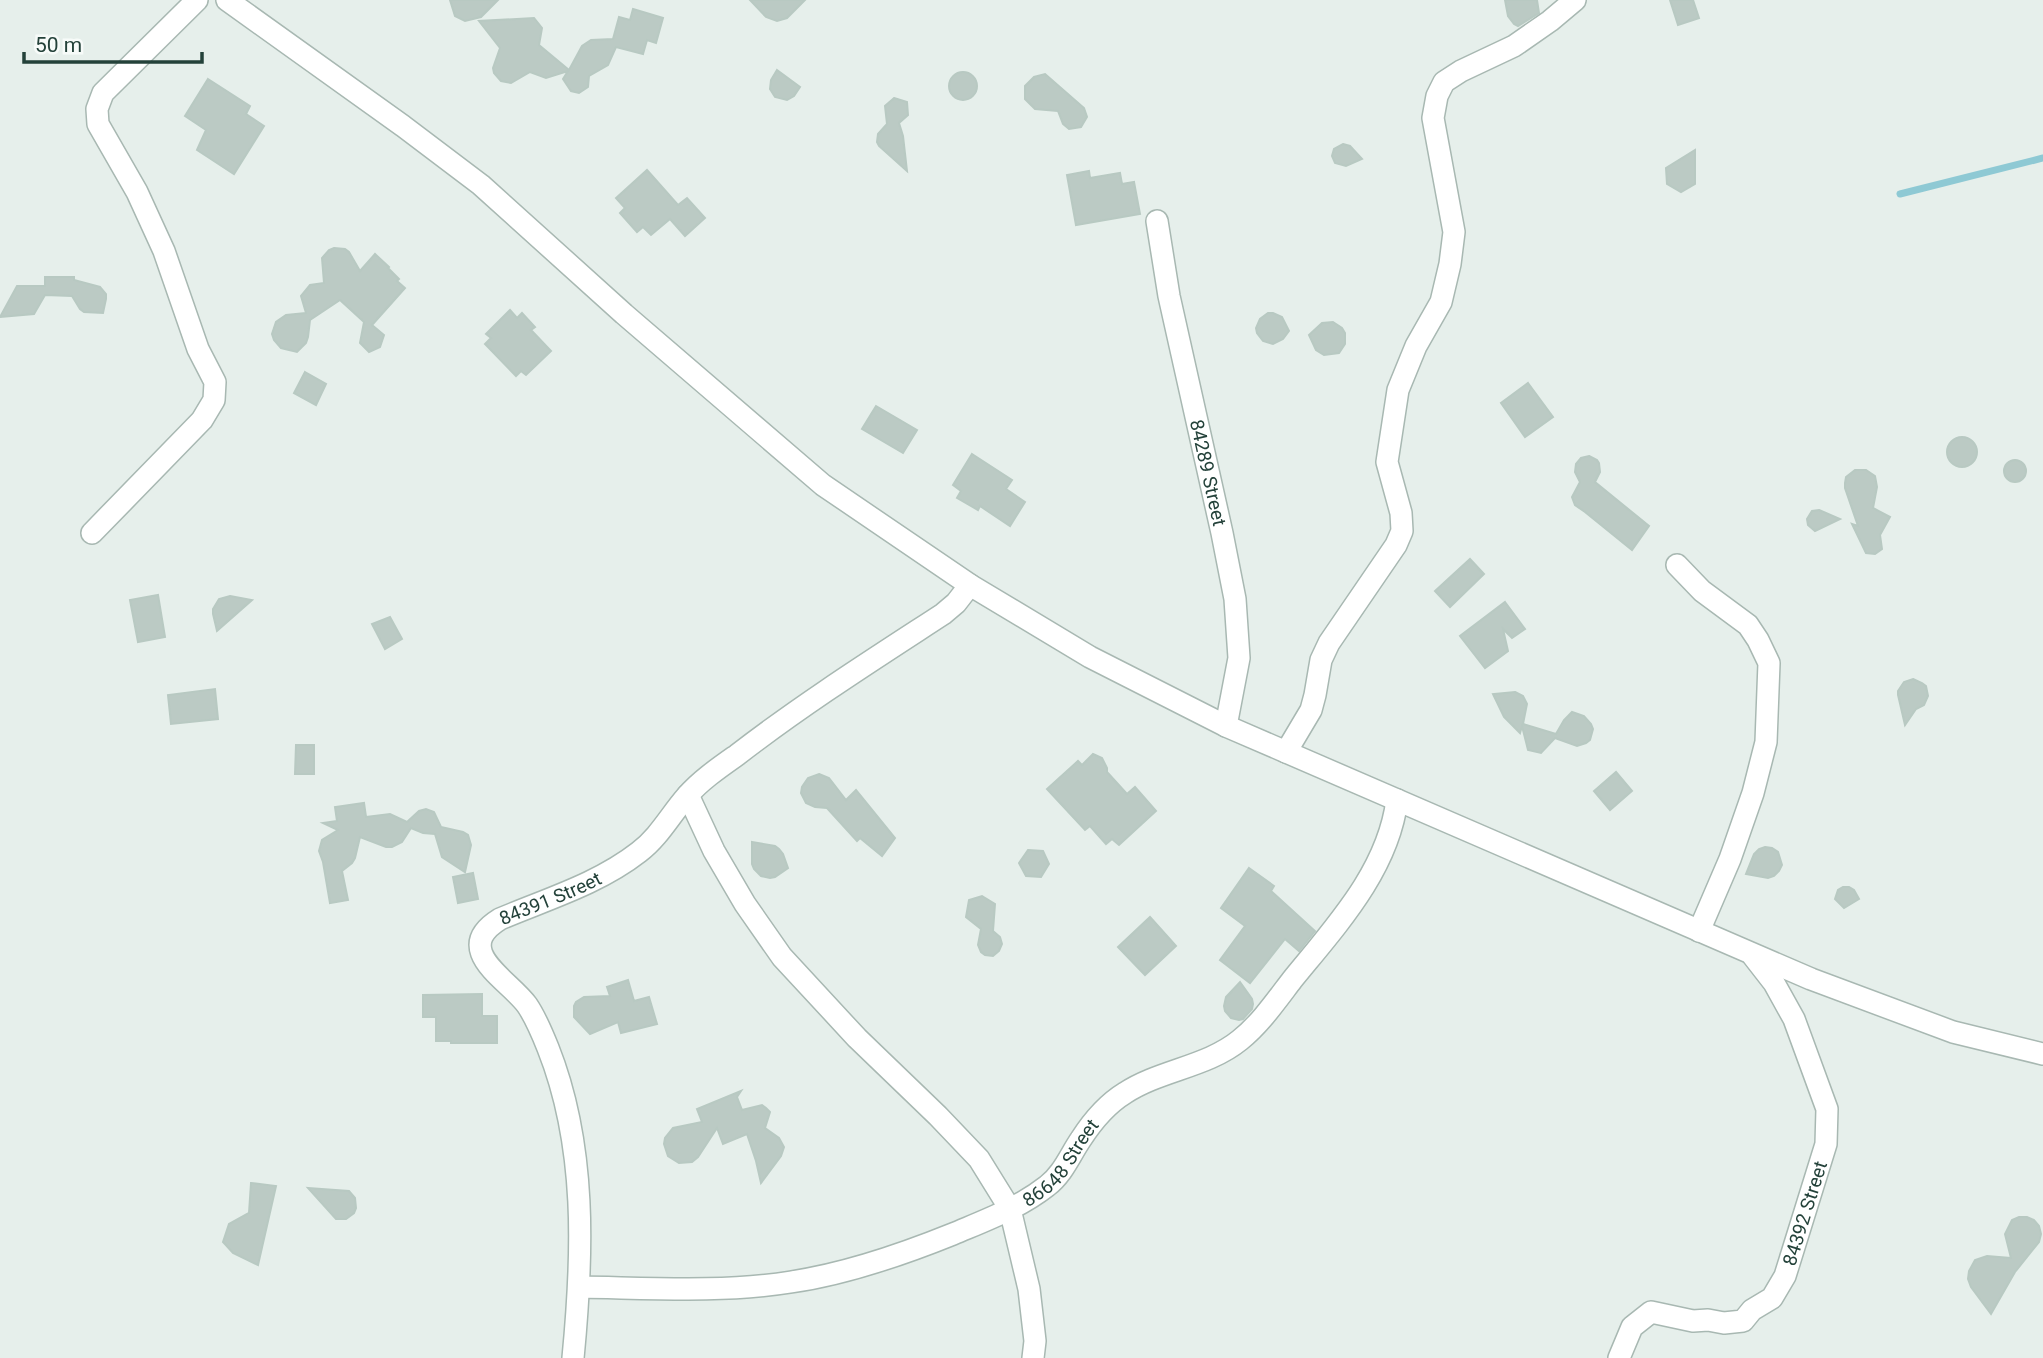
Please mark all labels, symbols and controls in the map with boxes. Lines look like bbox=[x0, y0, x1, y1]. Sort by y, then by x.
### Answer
scale bar bbox=[24, 21, 203, 65]
text: 50 m bbox=[35, 33, 82, 57]
street label: 84289 Street bbox=[1185, 417, 1231, 528]
street label: 84391 Street bbox=[496, 867, 605, 930]
street label: 86648 Street bbox=[1018, 1114, 1103, 1212]
street label: 84392 Street bbox=[1778, 1158, 1832, 1269]

